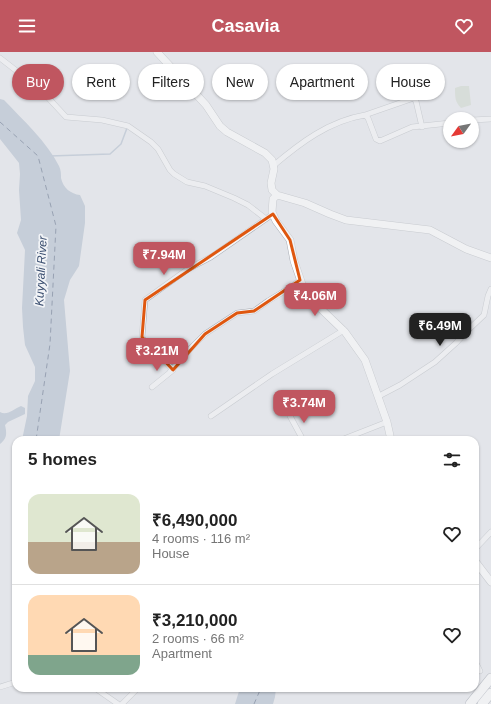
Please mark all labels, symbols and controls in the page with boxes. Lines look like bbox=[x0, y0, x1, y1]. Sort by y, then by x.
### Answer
icon: menu bbox=[16, 15, 38, 37]
icon: heart bbox=[453, 15, 475, 37]
text: Casavia bbox=[211, 16, 280, 36]
chip: Buy bbox=[12, 64, 64, 100]
chip: Rent bbox=[72, 64, 130, 100]
chip: Filters bbox=[138, 64, 204, 100]
chip: New bbox=[212, 64, 268, 100]
chip: Apartment bbox=[276, 64, 368, 100]
chip: House bbox=[376, 64, 445, 100]
north arrow bbox=[443, 112, 479, 148]
map controls bbox=[443, 112, 479, 148]
water label: Kuyyali River bbox=[32, 235, 50, 306]
pin: ₹7.94M bbox=[131, 242, 197, 276]
text: ₹7.94M bbox=[142, 247, 186, 262]
pin: ₹4.06M bbox=[282, 283, 348, 317]
text: ₹4.06M bbox=[293, 288, 337, 303]
pin: ₹6.49M bbox=[407, 313, 473, 347]
text: ₹6.49M bbox=[418, 318, 462, 333]
pin: ₹3.21M bbox=[124, 338, 190, 372]
text: ₹3.21M bbox=[135, 343, 179, 358]
pin: ₹3.74M bbox=[271, 390, 337, 424]
text: ₹3.74M bbox=[282, 395, 326, 410]
icon: filters bbox=[441, 449, 463, 471]
text: 5 homes bbox=[28, 450, 97, 469]
icon: home bbox=[60, 510, 108, 558]
text: ₹6,490,000 bbox=[152, 511, 237, 530]
icon: heart bbox=[441, 523, 463, 545]
text: 4 rooms · 116 m² bbox=[152, 531, 250, 546]
text: House bbox=[152, 546, 190, 561]
icon: home bbox=[60, 611, 108, 659]
text: ₹3,210,000 bbox=[152, 611, 237, 630]
icon: heart bbox=[441, 624, 463, 646]
text: 2 rooms · 66 m² bbox=[152, 631, 244, 646]
text: Apartment bbox=[152, 646, 212, 661]

